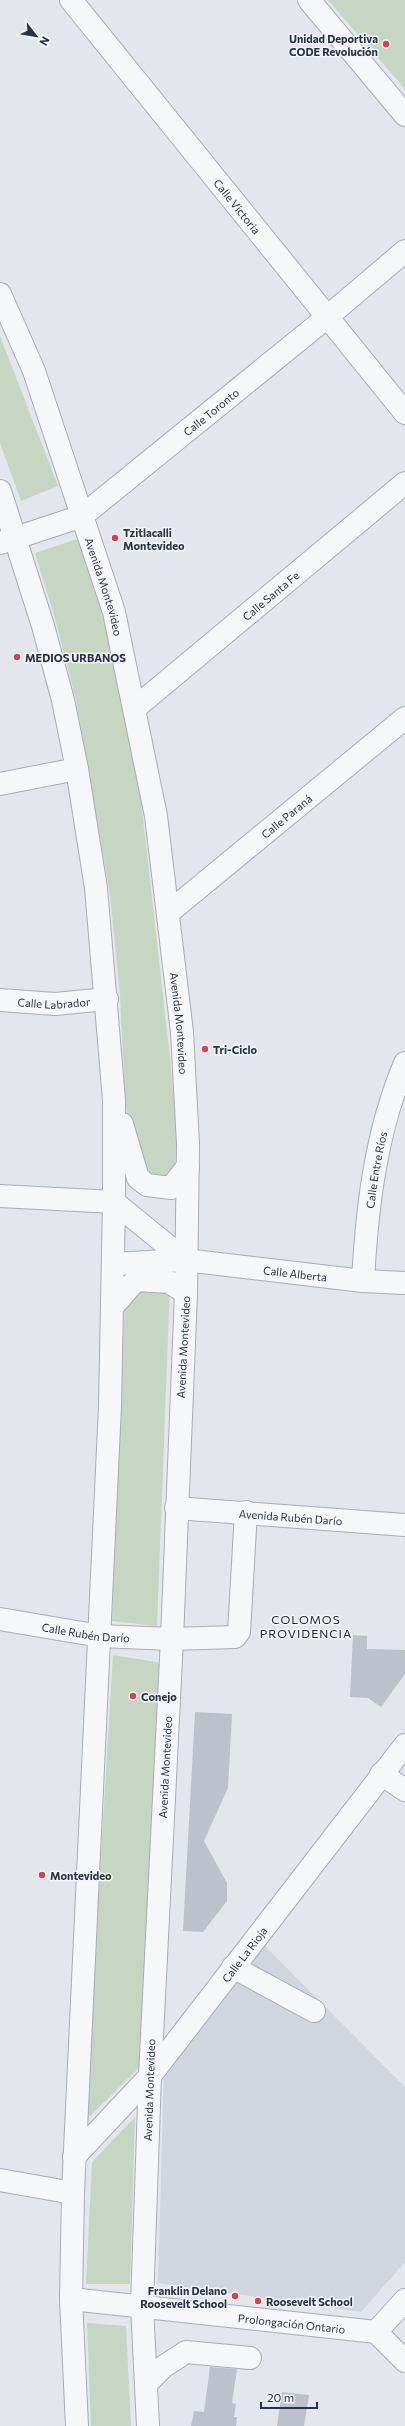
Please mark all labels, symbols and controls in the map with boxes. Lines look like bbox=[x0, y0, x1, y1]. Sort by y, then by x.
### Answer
north arrow bbox=[16, 16, 56, 56]
place label: Unidad Deportiva CODE Revolución bbox=[289, 32, 378, 58]
text: N bbox=[37, 35, 53, 48]
marker: Unidad Deportiva CODE Revolución bbox=[381, 39, 391, 49]
street label: Calle Victoria bbox=[212, 176, 264, 236]
street label: Calle Toronto bbox=[180, 385, 241, 438]
place label: Tzitlacalli Montevideo bbox=[123, 526, 185, 552]
marker: Tzitlacalli Montevideo bbox=[110, 533, 120, 543]
street label: Avenida Montevideo bbox=[83, 536, 125, 637]
street label: Calle Santa Fe bbox=[239, 568, 301, 623]
place label: MEDIOS URBANOS bbox=[25, 651, 126, 664]
marker: MEDIOS URBANOS bbox=[12, 652, 22, 662]
street label: Calle Paraná bbox=[258, 791, 314, 840]
street label: Avenida Montevideo bbox=[168, 971, 191, 1075]
street label: Calle Labrador bbox=[17, 994, 91, 1011]
place label: Tri-Ciclo bbox=[213, 1043, 258, 1056]
marker: Tri-Ciclo bbox=[200, 1044, 210, 1054]
street label: Calle Entre Ríos bbox=[363, 1130, 389, 1209]
street label: Calle Alberta bbox=[262, 1263, 328, 1283]
street label: Avenida Montevideo bbox=[174, 1295, 192, 1398]
street label: Avenida Rubén Darío bbox=[238, 1506, 343, 1527]
district label: COLOMOS PROVIDENCIA bbox=[260, 1612, 352, 1640]
street label: Calle Rubén Darío bbox=[41, 1620, 131, 1644]
place label: Conejo bbox=[141, 1690, 177, 1703]
marker: Conejo bbox=[128, 1691, 138, 1701]
street label: Avenida Montevideo bbox=[156, 1715, 174, 1818]
place label: Montevideo bbox=[50, 1869, 112, 1882]
marker: Montevideo bbox=[37, 1870, 47, 1880]
street label: Calle La Rioja bbox=[219, 1924, 269, 1984]
street label: Avenida Montevideo bbox=[141, 2038, 157, 2141]
place label: Franklin Delano Roosevelt School bbox=[140, 2284, 227, 2310]
marker: Franklin Delano Roosevelt School bbox=[230, 2291, 240, 2301]
place label: Roosevelt School bbox=[266, 2295, 353, 2308]
marker: Roosevelt School bbox=[253, 2296, 263, 2306]
street label: Prolongación Ontario bbox=[237, 2311, 346, 2335]
scale bar bbox=[261, 2384, 317, 2410]
text: 20 m bbox=[267, 2390, 294, 2404]

